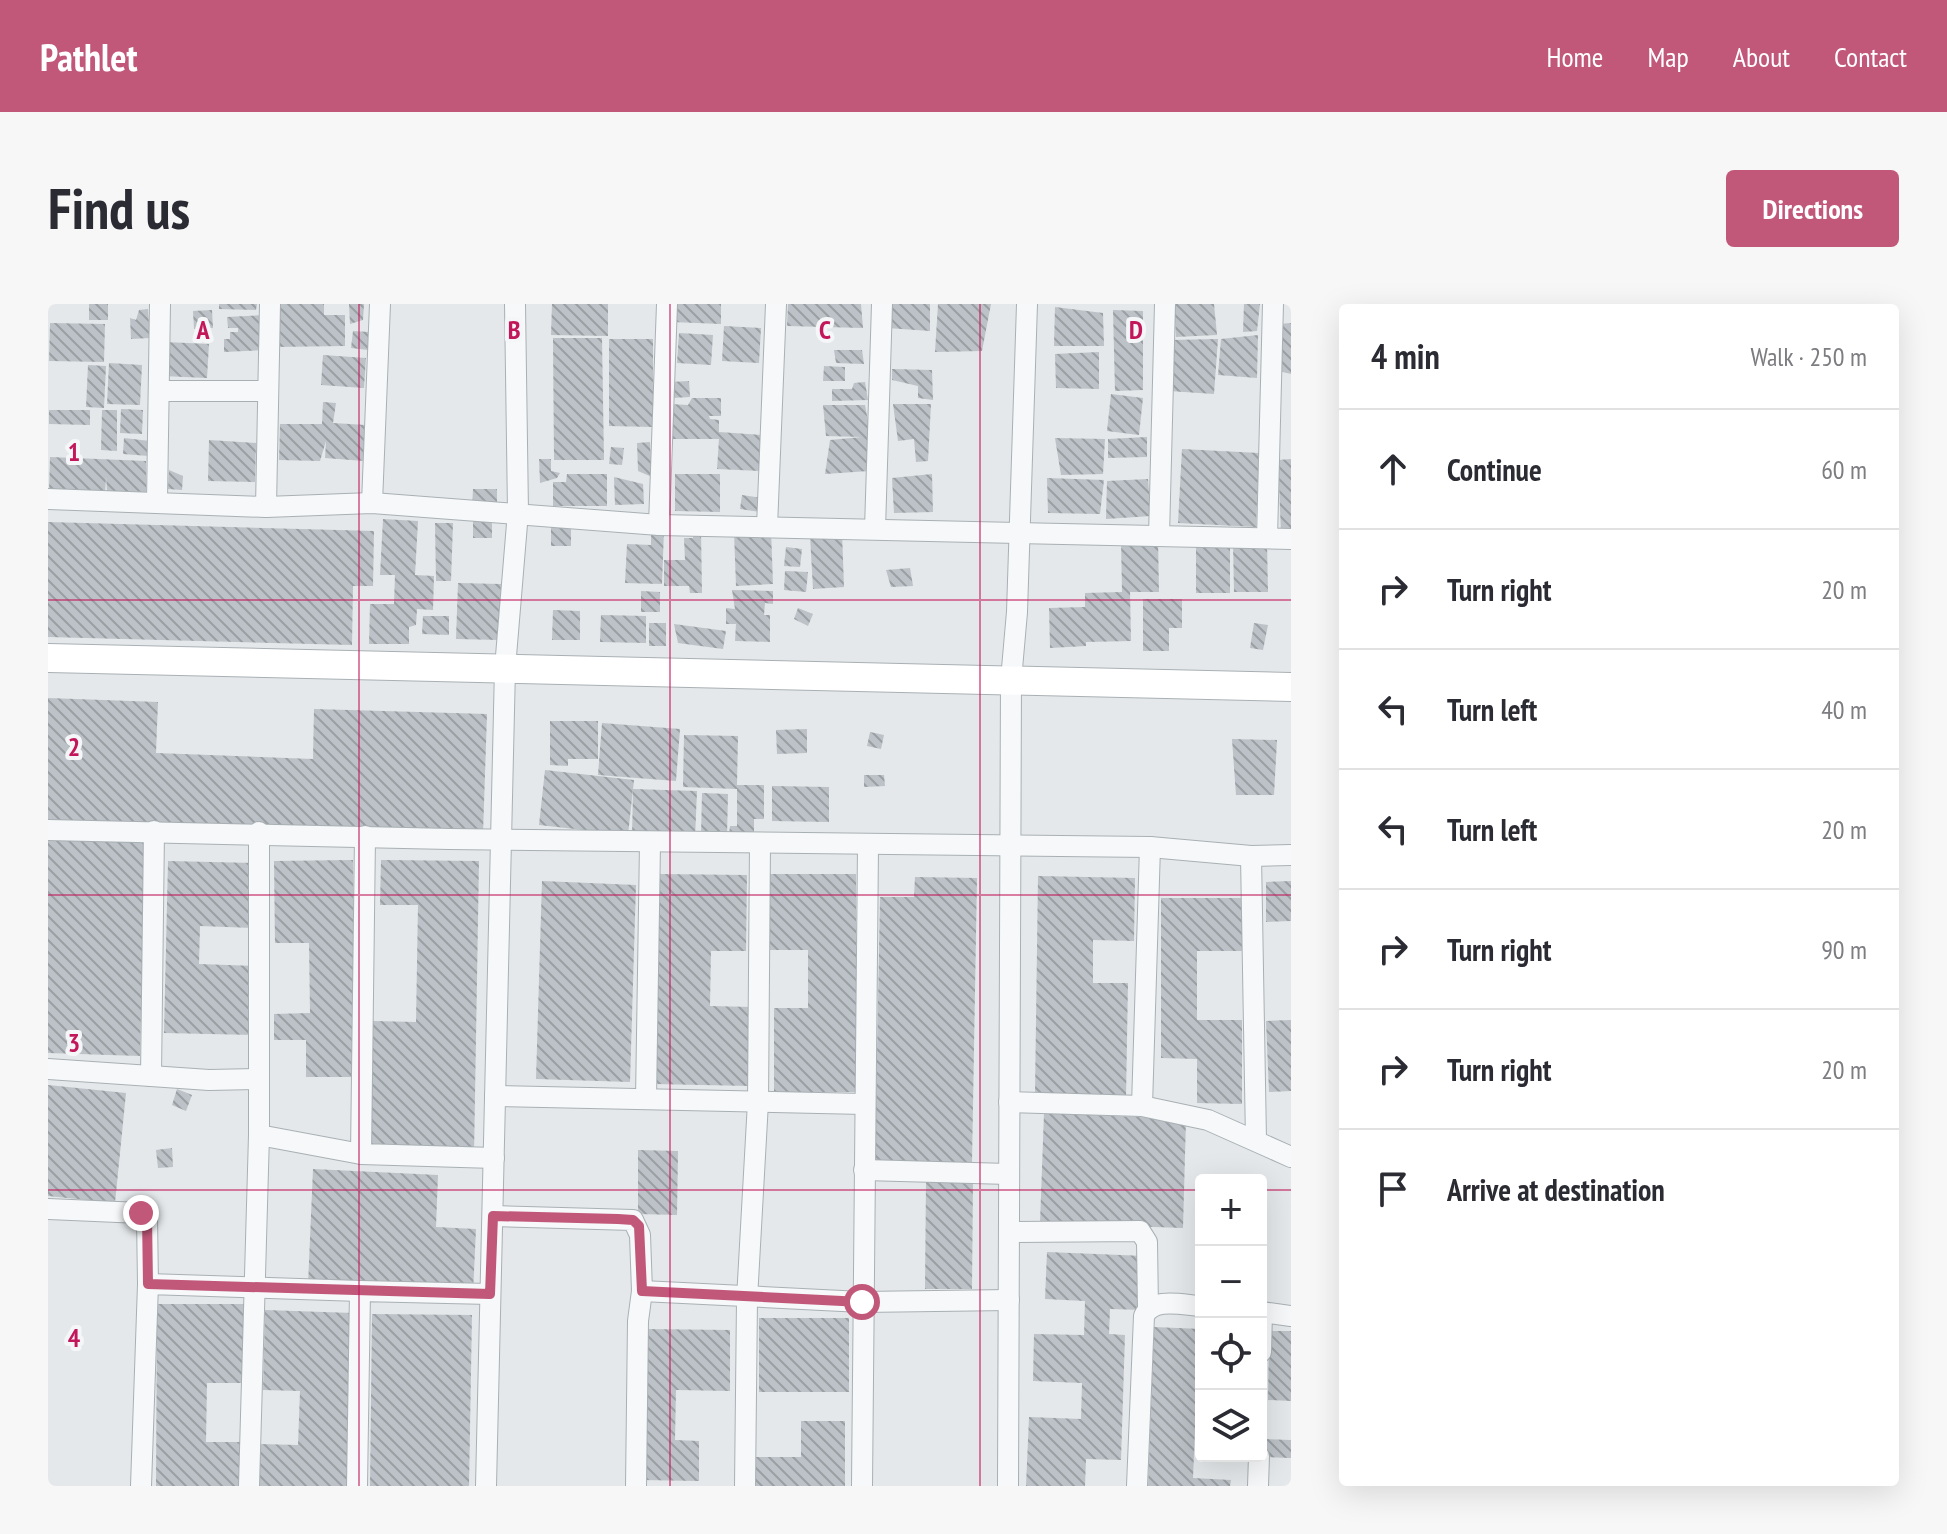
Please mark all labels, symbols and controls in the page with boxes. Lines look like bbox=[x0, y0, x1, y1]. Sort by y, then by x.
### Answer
text: Pathlet bbox=[40, 32, 138, 81]
text: Home bbox=[1547, 38, 1603, 75]
text: Map bbox=[1647, 38, 1689, 75]
text: About bbox=[1733, 38, 1790, 75]
text: Contact bbox=[1834, 38, 1907, 75]
button: Directions bbox=[1726, 170, 1899, 247]
text: Find us bbox=[48, 172, 190, 244]
text: A bbox=[195, 313, 210, 346]
text: B bbox=[508, 313, 521, 346]
text: C bbox=[819, 313, 831, 346]
text: D bbox=[1129, 313, 1143, 346]
text: 4 min bbox=[1371, 334, 1440, 378]
text: Walk · 250 m bbox=[1750, 340, 1867, 373]
text: 1 bbox=[68, 435, 80, 468]
icon: ahead bbox=[1371, 447, 1415, 491]
text: Continue bbox=[1447, 450, 1542, 489]
text: 60 m bbox=[1821, 453, 1867, 486]
icon: right bbox=[1371, 567, 1415, 611]
text: Turn right bbox=[1447, 570, 1551, 609]
text: 20 m bbox=[1821, 573, 1867, 606]
icon: left bbox=[1371, 687, 1415, 731]
text: Turn left bbox=[1447, 690, 1537, 729]
text: 40 m bbox=[1821, 693, 1867, 726]
text: 2 bbox=[68, 730, 80, 763]
icon: left bbox=[1371, 807, 1415, 851]
text: Turn left bbox=[1447, 810, 1537, 849]
text: 20 m bbox=[1821, 813, 1867, 846]
icon: right bbox=[1371, 927, 1415, 971]
text: Turn right bbox=[1447, 930, 1551, 969]
text: 90 m bbox=[1821, 933, 1867, 966]
text: 3 bbox=[68, 1026, 80, 1059]
icon: right bbox=[1371, 1047, 1415, 1091]
text: Turn right bbox=[1447, 1050, 1551, 1089]
text: 20 m bbox=[1821, 1053, 1867, 1086]
icon: arrive bbox=[1371, 1167, 1415, 1211]
text: Arrive at destination bbox=[1447, 1170, 1665, 1209]
map controls bbox=[1195, 1174, 1267, 1462]
button: + bbox=[1195, 1174, 1267, 1246]
route end bbox=[123, 1195, 159, 1231]
button: − bbox=[1195, 1246, 1267, 1318]
route start bbox=[844, 1284, 880, 1320]
button: locate bbox=[1195, 1318, 1267, 1390]
text: 4 bbox=[68, 1321, 81, 1354]
button: layers bbox=[1195, 1390, 1267, 1462]

